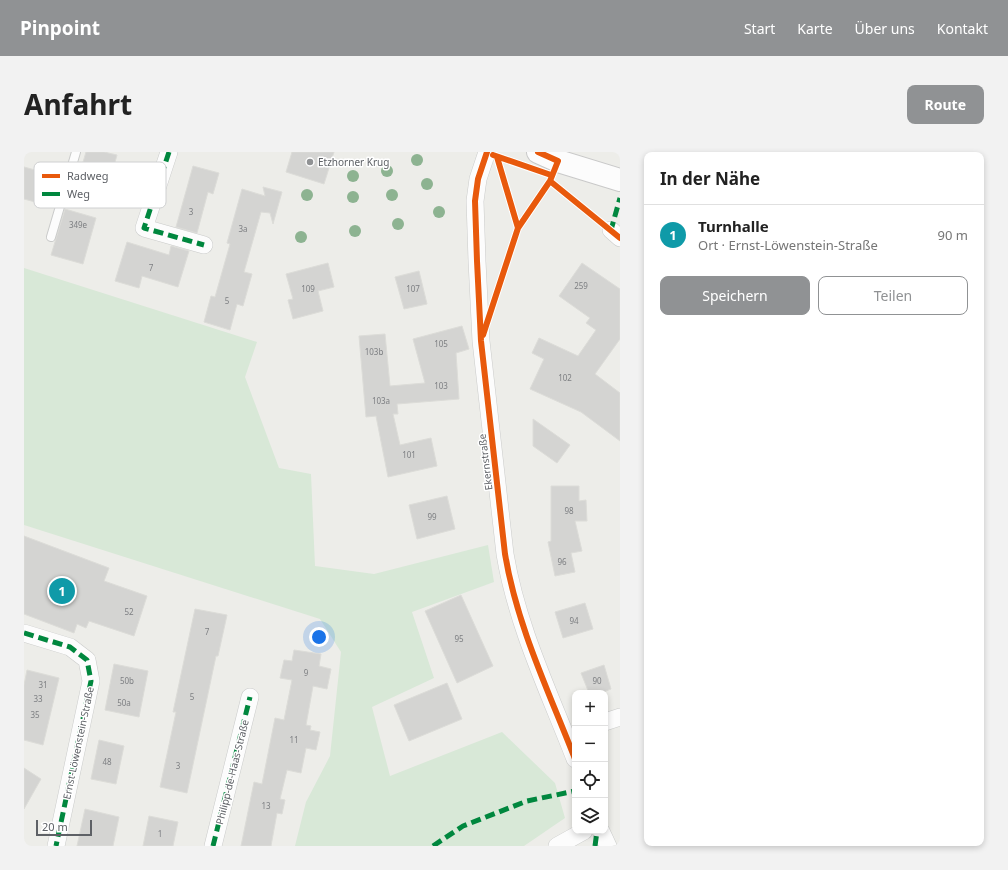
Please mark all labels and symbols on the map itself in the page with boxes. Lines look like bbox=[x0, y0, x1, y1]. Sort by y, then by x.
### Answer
place label: Etzhorner Krug bbox=[318, 155, 389, 169]
marker: Etzhorner Krug bbox=[305, 157, 315, 167]
legend bbox=[34, 162, 166, 208]
text: Radweg bbox=[67, 168, 108, 183]
text: Weg bbox=[67, 186, 90, 201]
house number: 3 bbox=[189, 206, 194, 217]
house number: 349e bbox=[69, 219, 88, 230]
house number: 3a bbox=[238, 223, 248, 234]
house number: 7 bbox=[149, 262, 154, 273]
house number: 259 bbox=[574, 280, 588, 291]
house number: 109 bbox=[301, 283, 315, 294]
house number: 107 bbox=[406, 283, 420, 294]
house number: 5 bbox=[225, 295, 230, 306]
house number: 105 bbox=[434, 338, 448, 349]
house number: 103b bbox=[365, 346, 383, 357]
house number: 102 bbox=[558, 372, 572, 383]
house number: 103 bbox=[434, 380, 448, 391]
house number: 103a bbox=[372, 395, 390, 406]
street label: Ekernstraße bbox=[475, 433, 495, 491]
house number: 101 bbox=[402, 449, 416, 460]
house number: 98 bbox=[564, 505, 574, 516]
house number: 99 bbox=[427, 511, 437, 522]
house number: 96 bbox=[557, 556, 567, 567]
pin: 1 bbox=[49, 576, 75, 606]
house number: 52 bbox=[124, 606, 134, 617]
house number: 94 bbox=[569, 615, 579, 626]
house number: 7 bbox=[205, 626, 210, 637]
your location bbox=[309, 627, 329, 647]
house number: 95 bbox=[454, 633, 464, 644]
house number: 9 bbox=[304, 667, 309, 678]
house number: 50b bbox=[120, 675, 134, 686]
house number: 90 bbox=[592, 675, 602, 686]
house number: 31 bbox=[38, 679, 48, 690]
street label: Ernst-Löwenstein-Straße bbox=[59, 685, 97, 801]
house number: 5 bbox=[190, 691, 195, 702]
house number: 33 bbox=[33, 693, 43, 704]
house number: 50a bbox=[117, 697, 131, 708]
house number: 35 bbox=[30, 709, 40, 720]
street label: Philipp-de-Haas-Straße bbox=[212, 718, 252, 826]
house number: 11 bbox=[289, 734, 299, 745]
house number: 48 bbox=[102, 756, 112, 767]
house number: 3 bbox=[176, 760, 181, 771]
house number: 13 bbox=[261, 800, 271, 811]
scale bar bbox=[36, 818, 92, 837]
house number: 1 bbox=[158, 828, 162, 839]

